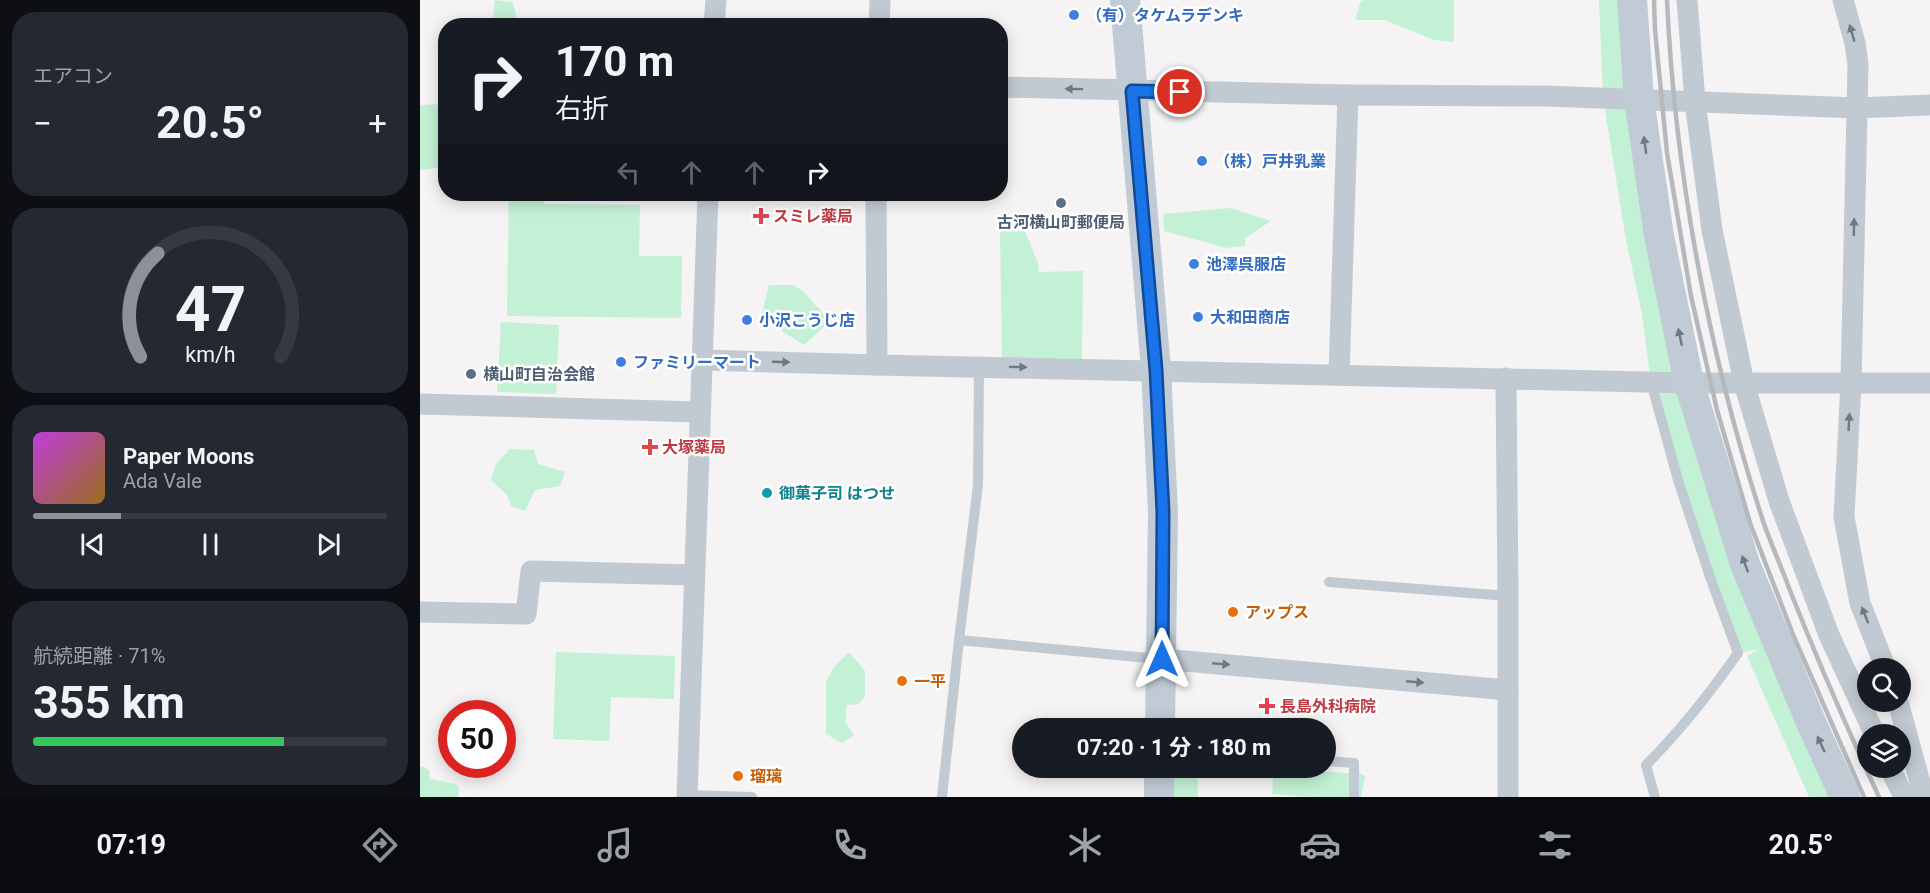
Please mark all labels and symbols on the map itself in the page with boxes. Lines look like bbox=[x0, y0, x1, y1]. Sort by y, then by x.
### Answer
place label: （有）タケムラデンキ bbox=[1086, 6, 1244, 25]
marker: （有）タケムラデンキ bbox=[1067, 8, 1081, 22]
one-way arrow bbox=[1847, 24, 1856, 42]
pin bbox=[1154, 66, 1205, 117]
one-way arrow bbox=[1064, 84, 1083, 94]
one-way arrow bbox=[1641, 135, 1650, 154]
place label: （株）戸井乳業 bbox=[1214, 152, 1326, 171]
marker: （株）戸井乳業 bbox=[1195, 154, 1209, 168]
marker: 古河横山町郵便局 bbox=[1054, 196, 1068, 210]
place label: スミレ薬局 bbox=[773, 207, 853, 226]
marker: スミレ薬局 bbox=[754, 209, 768, 223]
place label: 古河横山町郵便局 bbox=[997, 213, 1125, 232]
one-way arrow bbox=[1850, 218, 1859, 237]
place label: 池澤呉服店 bbox=[1206, 255, 1286, 274]
marker: 池澤呉服店 bbox=[1187, 257, 1201, 271]
place label: 大和田商店 bbox=[1210, 308, 1290, 327]
marker: 大和田商店 bbox=[1191, 310, 1205, 324]
place label: 小沢こうじ店 bbox=[759, 311, 855, 330]
marker: 小沢こうじ店 bbox=[740, 313, 754, 327]
one-way arrow bbox=[1675, 327, 1684, 346]
place label: ファミリーマート bbox=[633, 353, 761, 372]
marker: ファミリーマート bbox=[614, 355, 628, 369]
one-way arrow bbox=[772, 358, 791, 367]
one-way arrow bbox=[1009, 363, 1028, 372]
place label: 横山町自治会館 bbox=[483, 365, 595, 384]
marker: 横山町自治会館 bbox=[464, 367, 478, 381]
one-way arrow bbox=[1844, 412, 1853, 431]
place label: 大塚薬局 bbox=[662, 438, 726, 457]
marker: 大塚薬局 bbox=[643, 440, 657, 454]
place label: 御菓子司 はつせ bbox=[779, 484, 895, 503]
marker: 御菓子司 はつせ bbox=[760, 486, 774, 500]
one-way arrow bbox=[1740, 555, 1750, 573]
place label: アップス bbox=[1245, 603, 1309, 622]
marker: アップス bbox=[1226, 605, 1240, 619]
one-way arrow bbox=[1860, 605, 1870, 623]
position arrow bbox=[1130, 627, 1194, 691]
one-way arrow bbox=[1211, 659, 1230, 669]
place label: 一平 bbox=[914, 672, 946, 691]
marker: 一平 bbox=[895, 674, 909, 688]
one-way arrow bbox=[1406, 677, 1425, 686]
marker: 長島外科病院 bbox=[1258, 697, 1276, 715]
place label: 長島外科病院 bbox=[1280, 697, 1376, 716]
speed limit sign: 50 bbox=[438, 700, 516, 778]
one-way arrow bbox=[1816, 735, 1825, 752]
place label: 瑠璃 bbox=[750, 767, 782, 786]
marker: 瑠璃 bbox=[731, 769, 745, 783]

